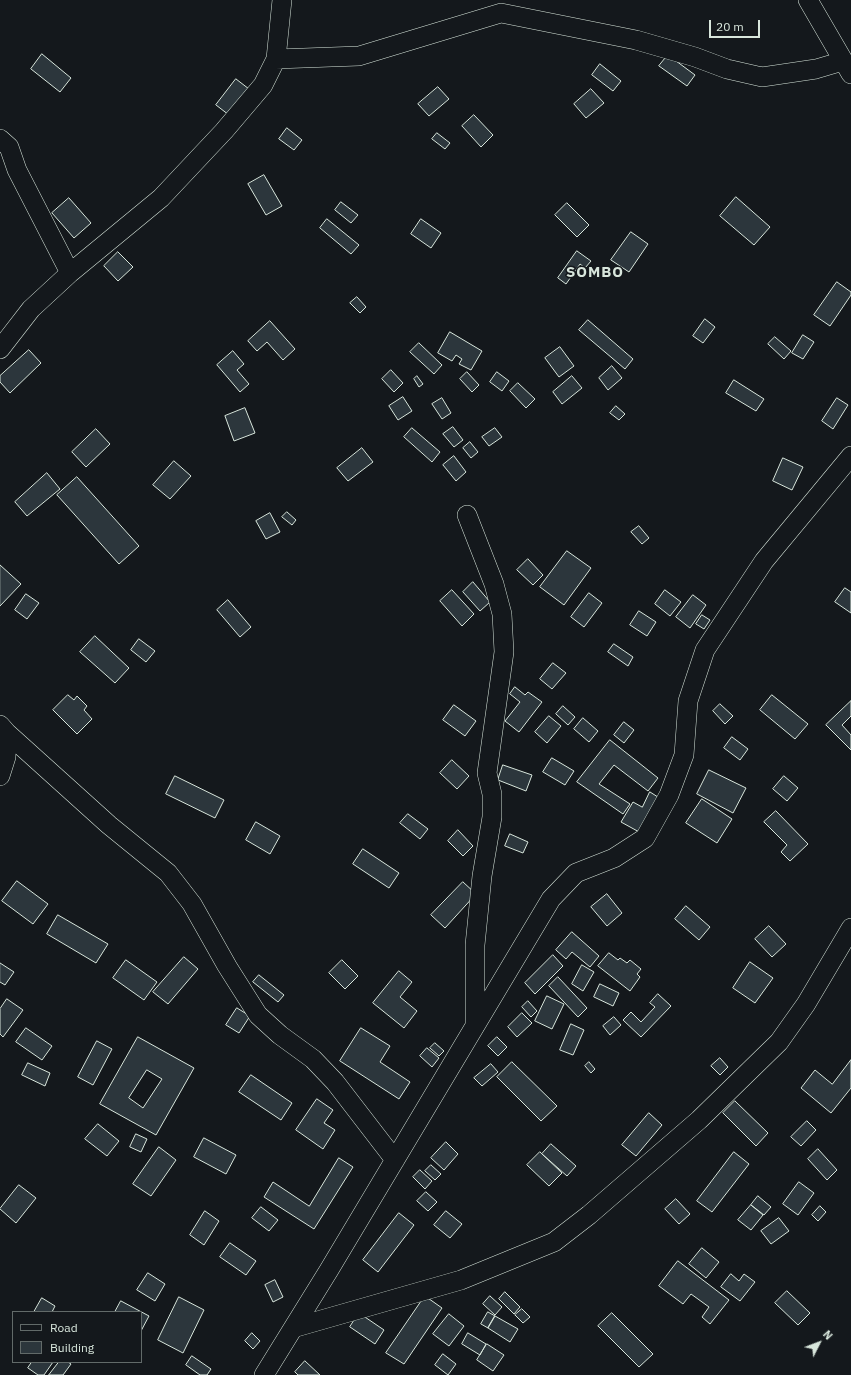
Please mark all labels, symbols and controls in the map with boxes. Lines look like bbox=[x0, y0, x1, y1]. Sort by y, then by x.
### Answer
scale bar bbox=[711, 12, 762, 38]
text: 20 m bbox=[716, 19, 744, 34]
district label: SOMBO bbox=[566, 264, 624, 282]
legend bbox=[12, 1311, 142, 1363]
text: Road bbox=[50, 1320, 78, 1335]
north arrow bbox=[799, 1323, 839, 1363]
text: N bbox=[820, 1327, 836, 1343]
text: Building bbox=[50, 1340, 94, 1355]

